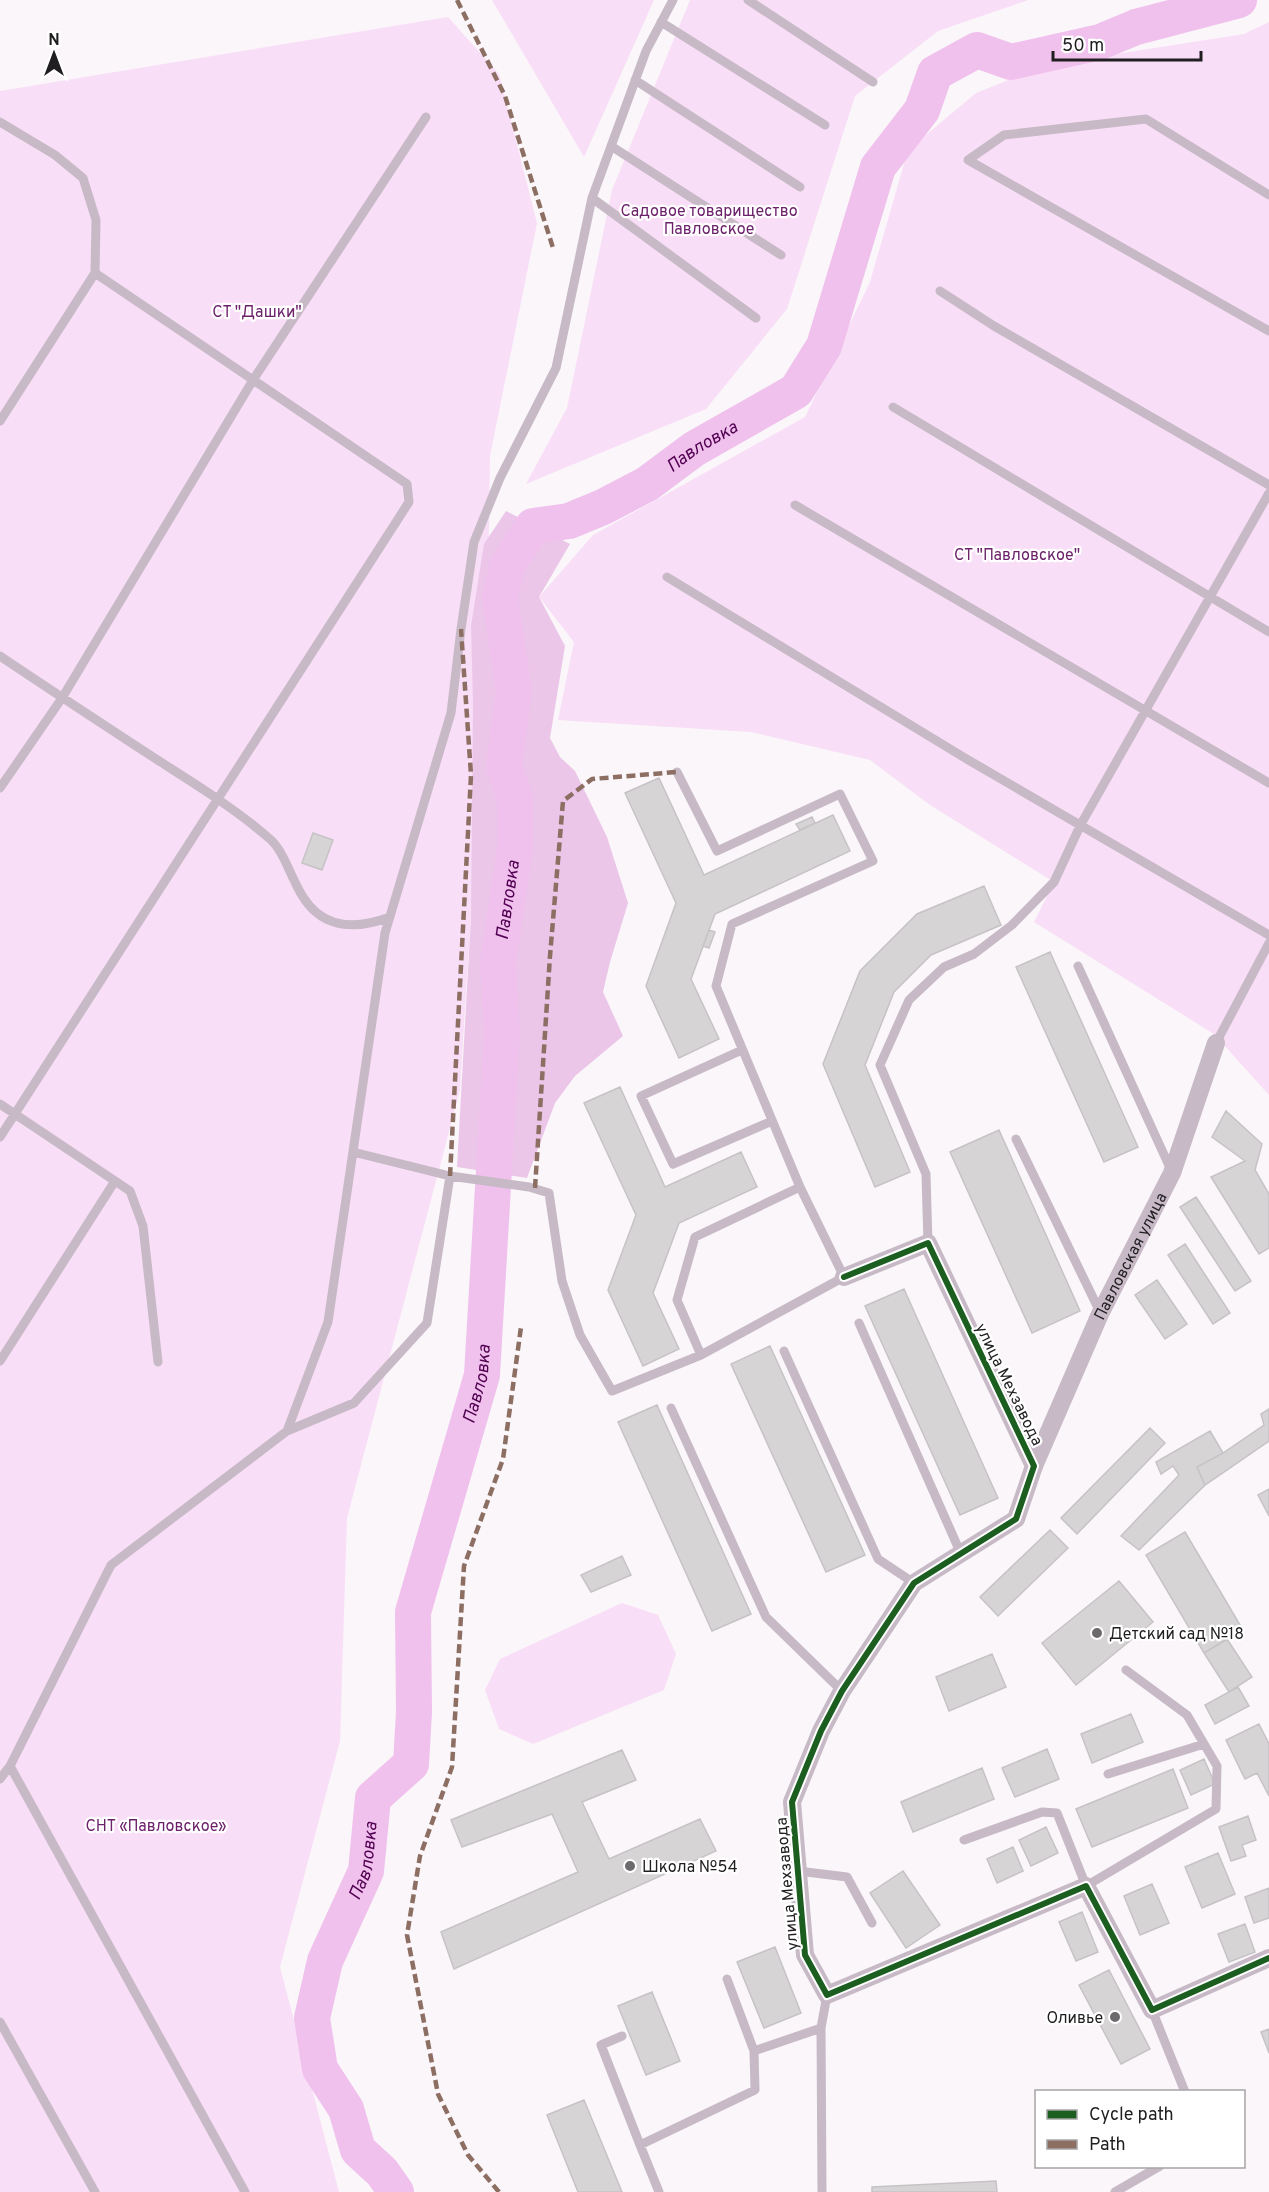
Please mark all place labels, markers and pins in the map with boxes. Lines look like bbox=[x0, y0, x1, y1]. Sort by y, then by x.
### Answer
place label: Детский сад №18 bbox=[1109, 1625, 1244, 1645]
marker: Детский сад №18 bbox=[1090, 1626, 1104, 1640]
place label: Школа №54 bbox=[642, 1858, 738, 1878]
marker: Школа №54 bbox=[623, 1859, 637, 1873]
place label: Оливье bbox=[1046, 2009, 1103, 2029]
marker: Оливье bbox=[1108, 2010, 1122, 2024]

